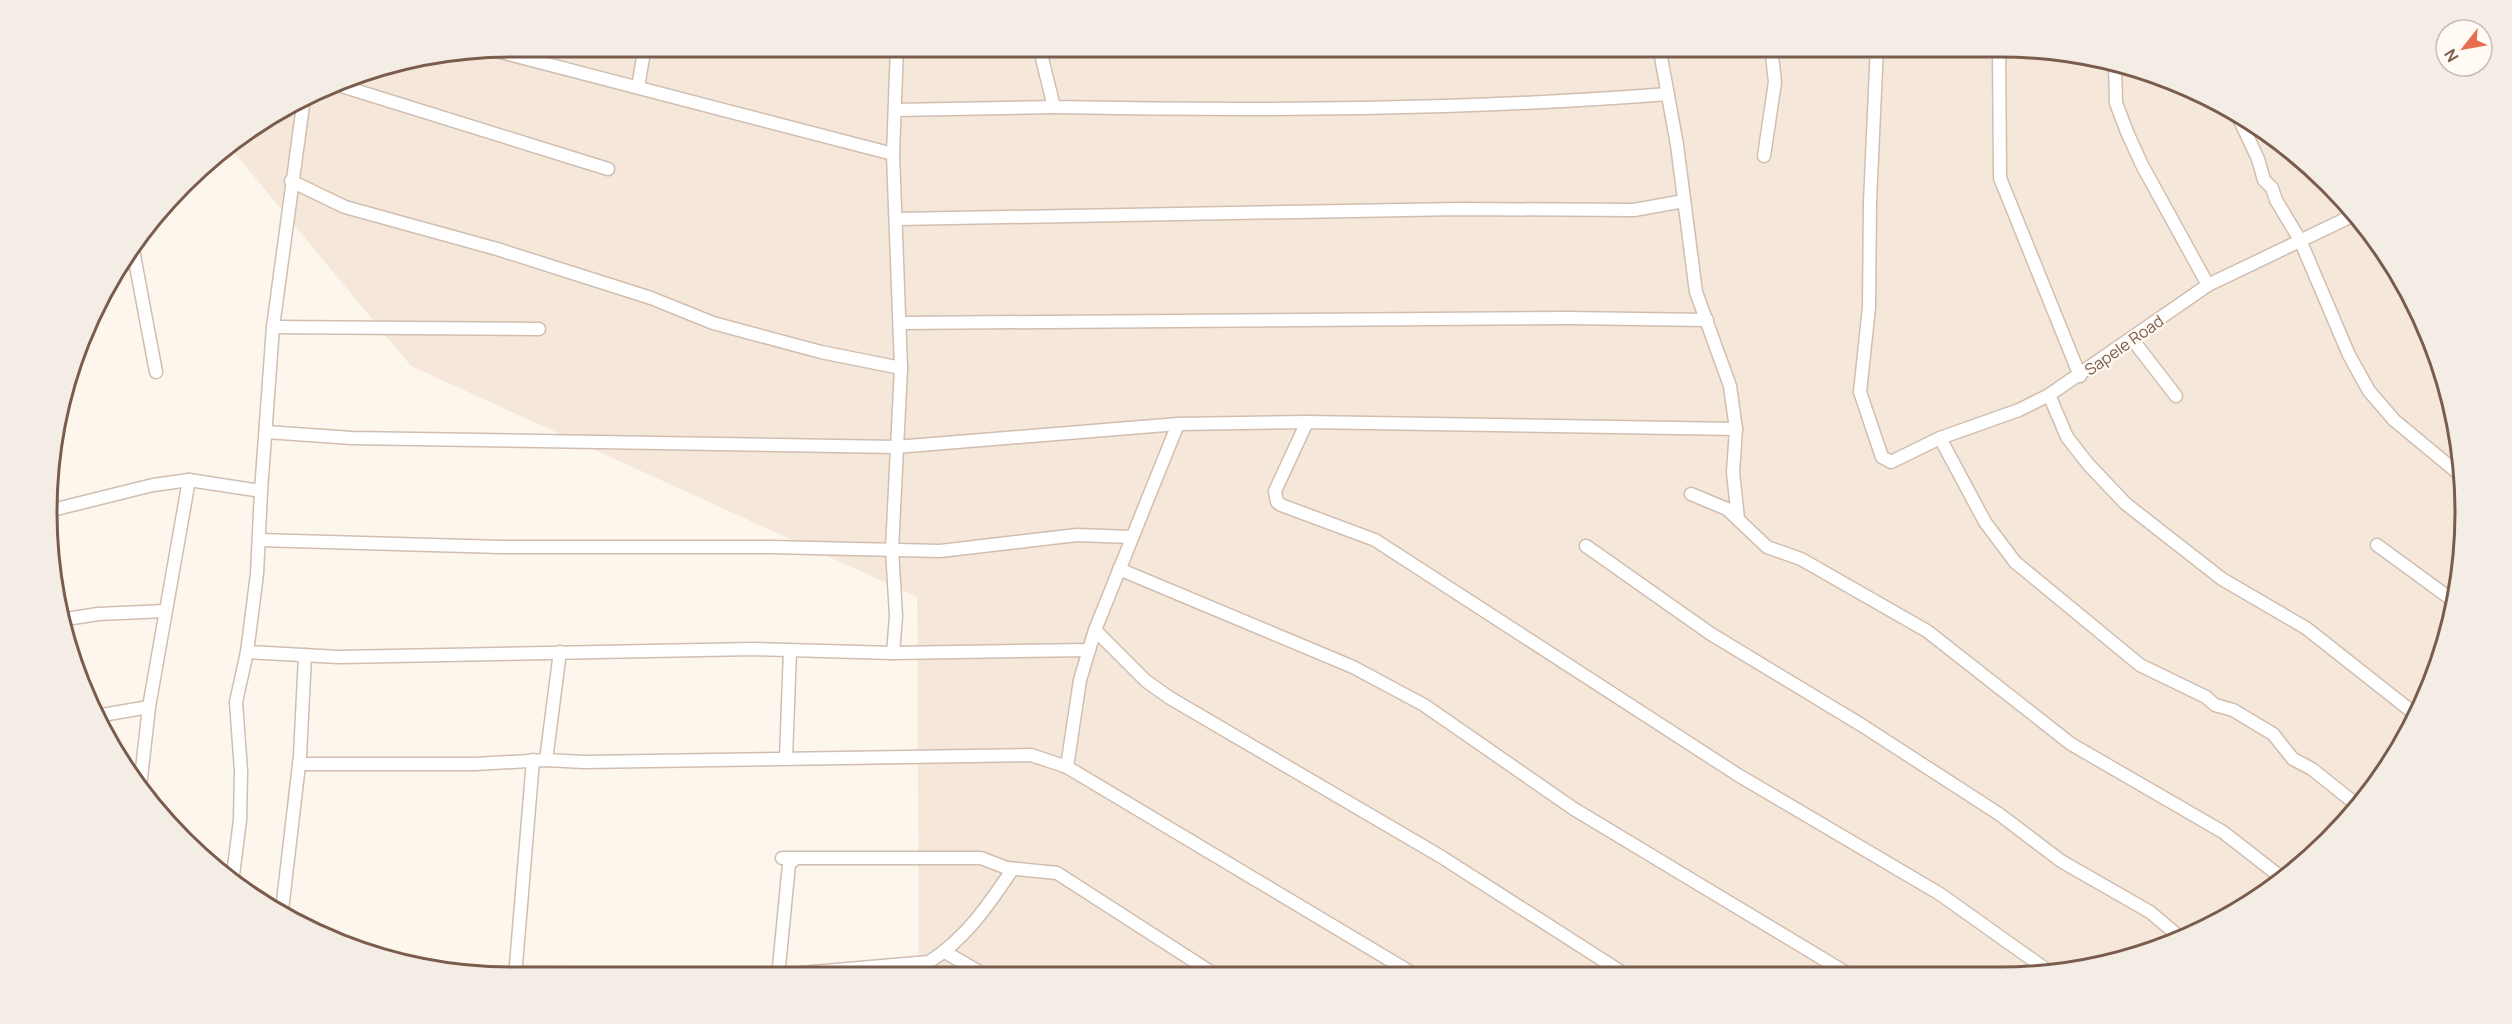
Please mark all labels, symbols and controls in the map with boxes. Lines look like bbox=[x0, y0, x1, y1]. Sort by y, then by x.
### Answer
north arrow bbox=[2434, 18, 2494, 78]
text: N bbox=[2439, 45, 2464, 66]
street label: Sapele Road bbox=[2080, 310, 2168, 380]

